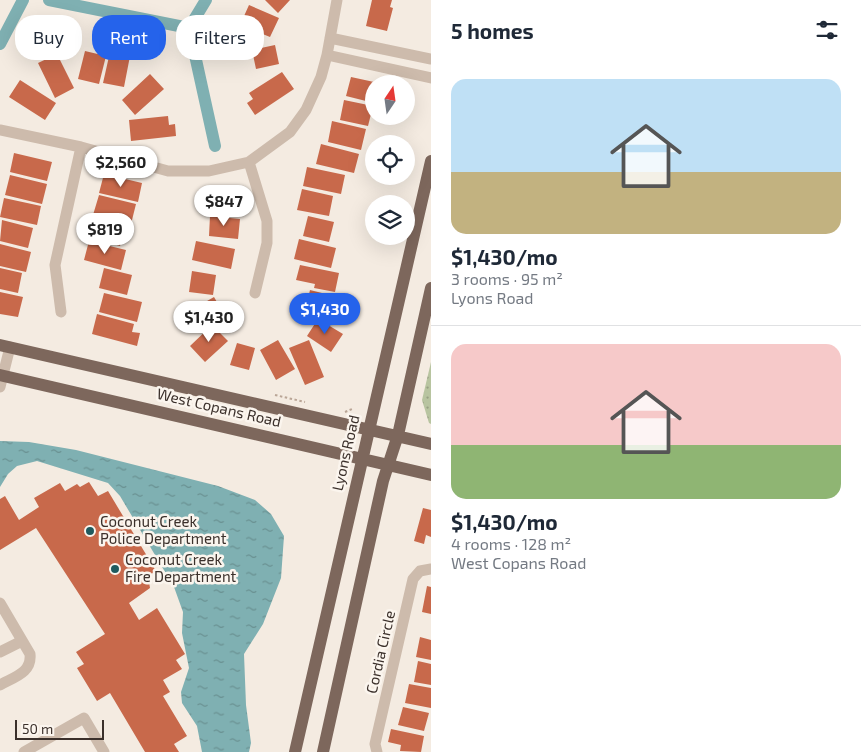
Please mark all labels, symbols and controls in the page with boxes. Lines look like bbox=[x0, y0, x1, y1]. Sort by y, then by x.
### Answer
chip: Buy bbox=[15, 15, 82, 60]
chip: Rent bbox=[92, 15, 166, 60]
chip: Filters bbox=[176, 15, 264, 60]
icon: filters bbox=[813, 16, 841, 44]
text: 5 homes bbox=[451, 18, 534, 43]
north arrow bbox=[365, 75, 415, 125]
map controls bbox=[365, 75, 415, 245]
icon: home bbox=[601, 111, 691, 201]
button: locate bbox=[365, 135, 415, 185]
pin: $2,560 bbox=[80, 146, 162, 188]
text: $2,560 bbox=[96, 152, 146, 171]
pin: $847 bbox=[194, 184, 254, 227]
text: $847 bbox=[205, 191, 243, 210]
button: layers bbox=[365, 195, 415, 245]
pin: $819 bbox=[75, 212, 135, 255]
text: $819 bbox=[87, 219, 123, 238]
text: $1,430/mo bbox=[451, 244, 558, 269]
text: 3 rooms · 95 m² bbox=[451, 269, 563, 288]
text: Lyons Road bbox=[451, 288, 533, 307]
pin: $1,430 bbox=[284, 292, 366, 335]
text: $1,430 bbox=[300, 299, 350, 318]
pin: $1,430 bbox=[168, 300, 250, 343]
text: $1,430 bbox=[184, 307, 234, 326]
icon: home bbox=[601, 377, 691, 467]
street label: West Copans Road bbox=[155, 384, 283, 430]
street label: Lyons Road bbox=[328, 413, 362, 492]
text: $1,430/mo bbox=[451, 509, 558, 534]
place label: Coconut Creek Police Department bbox=[100, 512, 227, 547]
marker: Coconut Creek Police Department bbox=[84, 525, 96, 537]
text: 4 rooms · 128 m² bbox=[451, 534, 571, 553]
place label: Coconut Creek Fire Department bbox=[125, 550, 237, 585]
text: West Copans Road bbox=[451, 553, 586, 572]
marker: Coconut Creek Fire Department bbox=[109, 563, 121, 575]
street label: Cordia Circle bbox=[362, 608, 398, 695]
scale bar bbox=[15, 717, 104, 740]
text: 50 m bbox=[22, 720, 53, 737]

